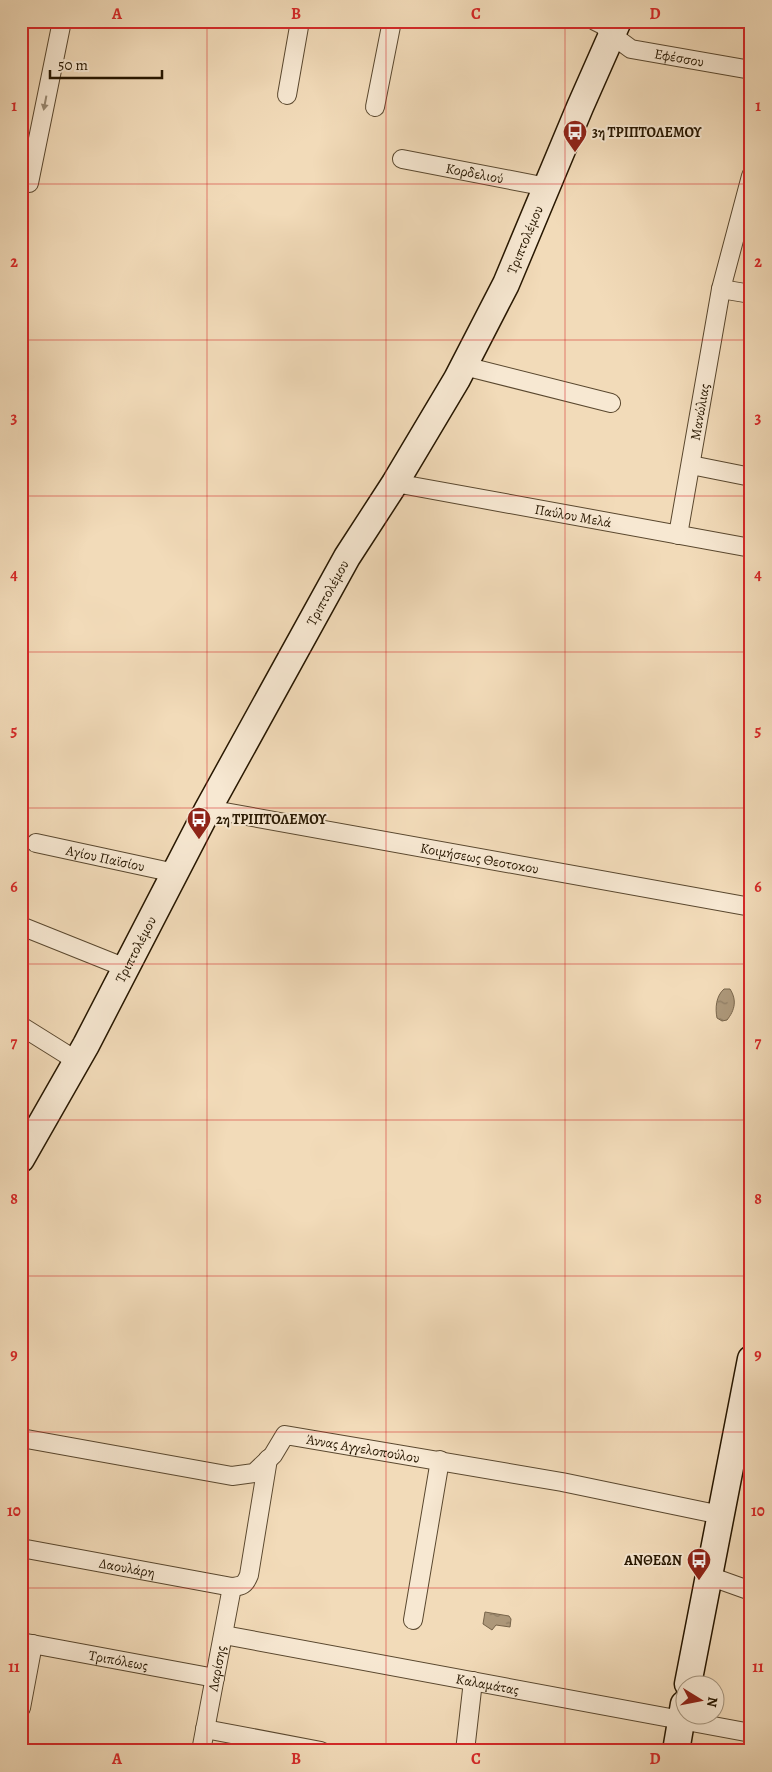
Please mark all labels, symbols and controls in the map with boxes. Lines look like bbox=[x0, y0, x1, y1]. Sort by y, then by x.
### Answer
text: A bbox=[111, 3, 123, 25]
text: B bbox=[291, 3, 301, 25]
text: C bbox=[471, 3, 481, 25]
text: D bbox=[649, 3, 661, 25]
street label: Εφέσσου bbox=[653, 44, 706, 71]
scale bar bbox=[50, 48, 162, 80]
text: 50 m bbox=[58, 55, 88, 75]
text: 1 bbox=[11, 95, 17, 117]
text: 1 bbox=[755, 95, 761, 117]
one-way arrow bbox=[41, 96, 49, 112]
bus stop icon: 3η ΤΡΙΠΤΟΛΕΜΟΥ bbox=[562, 119, 588, 153]
place label: 3η ΤΡΙΠΤΟΛΕΜΟΥ bbox=[592, 123, 703, 142]
street label: Κορδελιού bbox=[444, 158, 505, 188]
street label: Τριπτολέμου bbox=[502, 202, 547, 277]
text: 2 bbox=[10, 251, 18, 273]
text: 2 bbox=[754, 251, 762, 273]
street label: Μανώλιας bbox=[685, 382, 714, 442]
text: 3 bbox=[11, 407, 18, 429]
text: 3 bbox=[755, 407, 762, 429]
street label: Παύλου Μελά bbox=[533, 499, 613, 532]
street label: Τριπτολέμου bbox=[302, 556, 353, 629]
text: 4 bbox=[10, 564, 18, 586]
text: 4 bbox=[754, 564, 762, 586]
text: 5 bbox=[11, 720, 18, 742]
text: 5 bbox=[755, 720, 762, 742]
bus stop icon: 2η ΤΡΙΠΤΟΛΕΜΟΥ bbox=[186, 806, 212, 840]
place label: 2η ΤΡΙΠΤΟΛΕΜΟΥ bbox=[216, 810, 327, 829]
street label: Κοιμήσεως Θεοτοκου bbox=[419, 838, 540, 878]
street label: Αγίου Παϊσίου bbox=[63, 840, 147, 876]
text: 6 bbox=[10, 876, 18, 898]
text: 6 bbox=[754, 876, 762, 898]
street label: Τριπτολέμου bbox=[110, 913, 161, 986]
text: 7 bbox=[11, 1032, 18, 1054]
text: 7 bbox=[755, 1032, 762, 1054]
text: 8 bbox=[10, 1188, 18, 1210]
text: 8 bbox=[754, 1188, 762, 1210]
text: 9 bbox=[10, 1344, 18, 1366]
text: 9 bbox=[754, 1344, 762, 1366]
street label: Άννας Αγγελοπούλου bbox=[304, 1429, 421, 1467]
text: 10 bbox=[7, 1500, 21, 1522]
text: 10 bbox=[751, 1500, 765, 1522]
bus stop icon: ΑΝΘΕΩΝ bbox=[686, 1547, 712, 1581]
place label: ΑΝΘΕΩΝ bbox=[623, 1551, 682, 1570]
street label: Δαουλάρη bbox=[98, 1553, 157, 1582]
street label: Λαρίσης bbox=[203, 1644, 230, 1694]
street label: Τριπόλεως bbox=[87, 1645, 150, 1675]
text: 11 bbox=[8, 1656, 20, 1678]
text: 11 bbox=[752, 1656, 764, 1678]
street label: Καλαμάτας bbox=[454, 1669, 521, 1699]
north arrow bbox=[674, 1674, 724, 1724]
text: N bbox=[702, 1695, 723, 1709]
text: A bbox=[111, 1748, 123, 1770]
text: B bbox=[291, 1748, 301, 1770]
text: C bbox=[471, 1748, 481, 1770]
text: D bbox=[649, 1748, 661, 1770]

